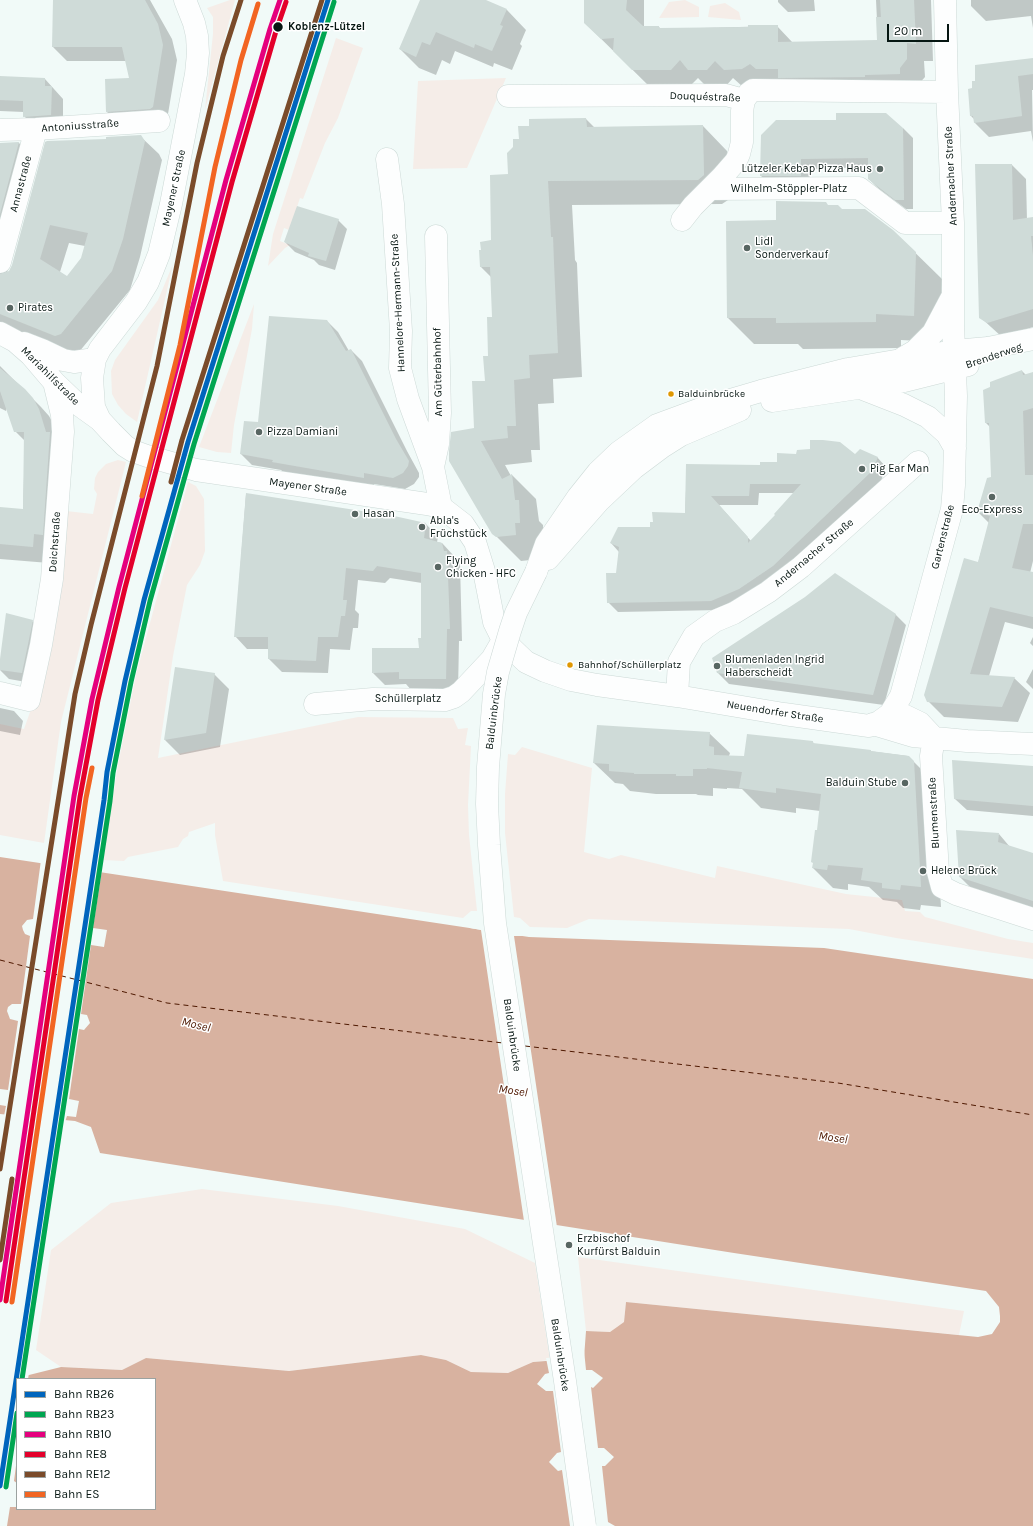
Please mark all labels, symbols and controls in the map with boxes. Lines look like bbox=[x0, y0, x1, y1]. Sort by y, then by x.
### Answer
scale bar bbox=[889, 16, 951, 42]
marker: Koblenz-Lützel bbox=[271, 20, 285, 34]
place label: Koblenz-Lützel bbox=[288, 20, 365, 34]
text: 20 m bbox=[894, 24, 922, 38]
street label: Douquéstraße bbox=[669, 89, 741, 105]
street label: Antoniusstraße bbox=[41, 117, 119, 135]
street label: Andernacher Straße bbox=[942, 126, 960, 226]
street label: Mayener Straße bbox=[159, 148, 189, 228]
street label: Annastraße bbox=[7, 154, 35, 214]
place label: Lützeler Kebap Pizza Haus bbox=[742, 162, 872, 176]
marker: Lützeler Kebap Pizza Haus bbox=[875, 164, 885, 174]
street label: Wilhelm-Stöppler-Platz bbox=[731, 182, 847, 196]
street label: Hannelore-Hermann-Straße bbox=[388, 233, 408, 373]
place label: Lidl Sonderverkauf bbox=[755, 235, 828, 261]
marker: Lidl Sonderverkauf bbox=[742, 243, 752, 253]
place label: Pirates bbox=[18, 301, 53, 315]
marker: Pirates bbox=[5, 303, 15, 313]
street label: Am Güterbahnhof bbox=[431, 327, 445, 417]
street label: Brenderweg bbox=[964, 340, 1024, 372]
street label: Mariahilfstraße bbox=[18, 344, 82, 408]
place label: Balduinbrücke bbox=[678, 388, 745, 400]
marker: Balduinbrücke bbox=[666, 389, 676, 399]
place label: Pizza Damiani bbox=[267, 425, 338, 439]
marker: Pizza Damiani bbox=[254, 427, 264, 437]
place label: Pig Ear Man bbox=[870, 462, 929, 476]
marker: Pig Ear Man bbox=[857, 464, 867, 474]
street label: Mayener Straße bbox=[268, 475, 348, 499]
marker: Eco-Express bbox=[987, 492, 997, 502]
street label: Gartenstraße bbox=[929, 503, 957, 571]
place label: Eco-Express bbox=[961, 503, 1023, 517]
place label: Hasan bbox=[363, 507, 395, 521]
marker: Hasan bbox=[350, 509, 360, 519]
street label: Deichstraße bbox=[46, 511, 64, 573]
place label: Abla's Früchstück bbox=[430, 514, 487, 540]
street label: Andernacher Straße bbox=[772, 516, 856, 590]
marker: Abla's Früchstück bbox=[417, 522, 427, 532]
place label: Flying Chicken - HFC bbox=[446, 554, 516, 580]
marker: Flying Chicken - HFC bbox=[433, 562, 443, 572]
place label: Blumenladen Ingrid Haberscheidt bbox=[725, 653, 824, 679]
place label: Bahnhof/Schüllerplatz bbox=[578, 659, 681, 671]
marker: Bahnhof/Schüllerplatz bbox=[565, 660, 575, 670]
marker: Blumenladen Ingrid Haberscheidt bbox=[712, 661, 722, 671]
street label: Balduinbrücke bbox=[483, 676, 505, 750]
street label: Schüllerplatz bbox=[375, 692, 441, 706]
street label: Neuendorfer Straße bbox=[726, 698, 824, 726]
place label: Balduin Stube bbox=[826, 776, 897, 790]
street label: Blumenstraße bbox=[926, 777, 942, 849]
marker: Balduin Stube bbox=[900, 778, 910, 788]
place label: Helene Brück bbox=[931, 864, 997, 878]
marker: Helene Brück bbox=[918, 866, 928, 876]
street label: Balduinbrücke bbox=[500, 998, 524, 1072]
water label: Mosel bbox=[180, 1014, 212, 1036]
water label: Mosel bbox=[497, 1082, 529, 1100]
water label: Mosel bbox=[817, 1129, 849, 1147]
place label: Erzbischof Kurfürst Balduin bbox=[577, 1232, 660, 1258]
marker: Erzbischof Kurfürst Balduin bbox=[564, 1240, 574, 1250]
street label: Balduinbrücke bbox=[548, 1318, 572, 1392]
legend bbox=[16, 1378, 156, 1510]
text: Bahn RB26 bbox=[54, 1387, 114, 1401]
text: Bahn RB23 bbox=[54, 1407, 114, 1421]
text: Bahn RB10 bbox=[54, 1427, 111, 1441]
text: Bahn RE8 bbox=[54, 1447, 107, 1461]
text: Bahn RE12 bbox=[54, 1467, 110, 1481]
text: Bahn ES bbox=[54, 1487, 99, 1501]

